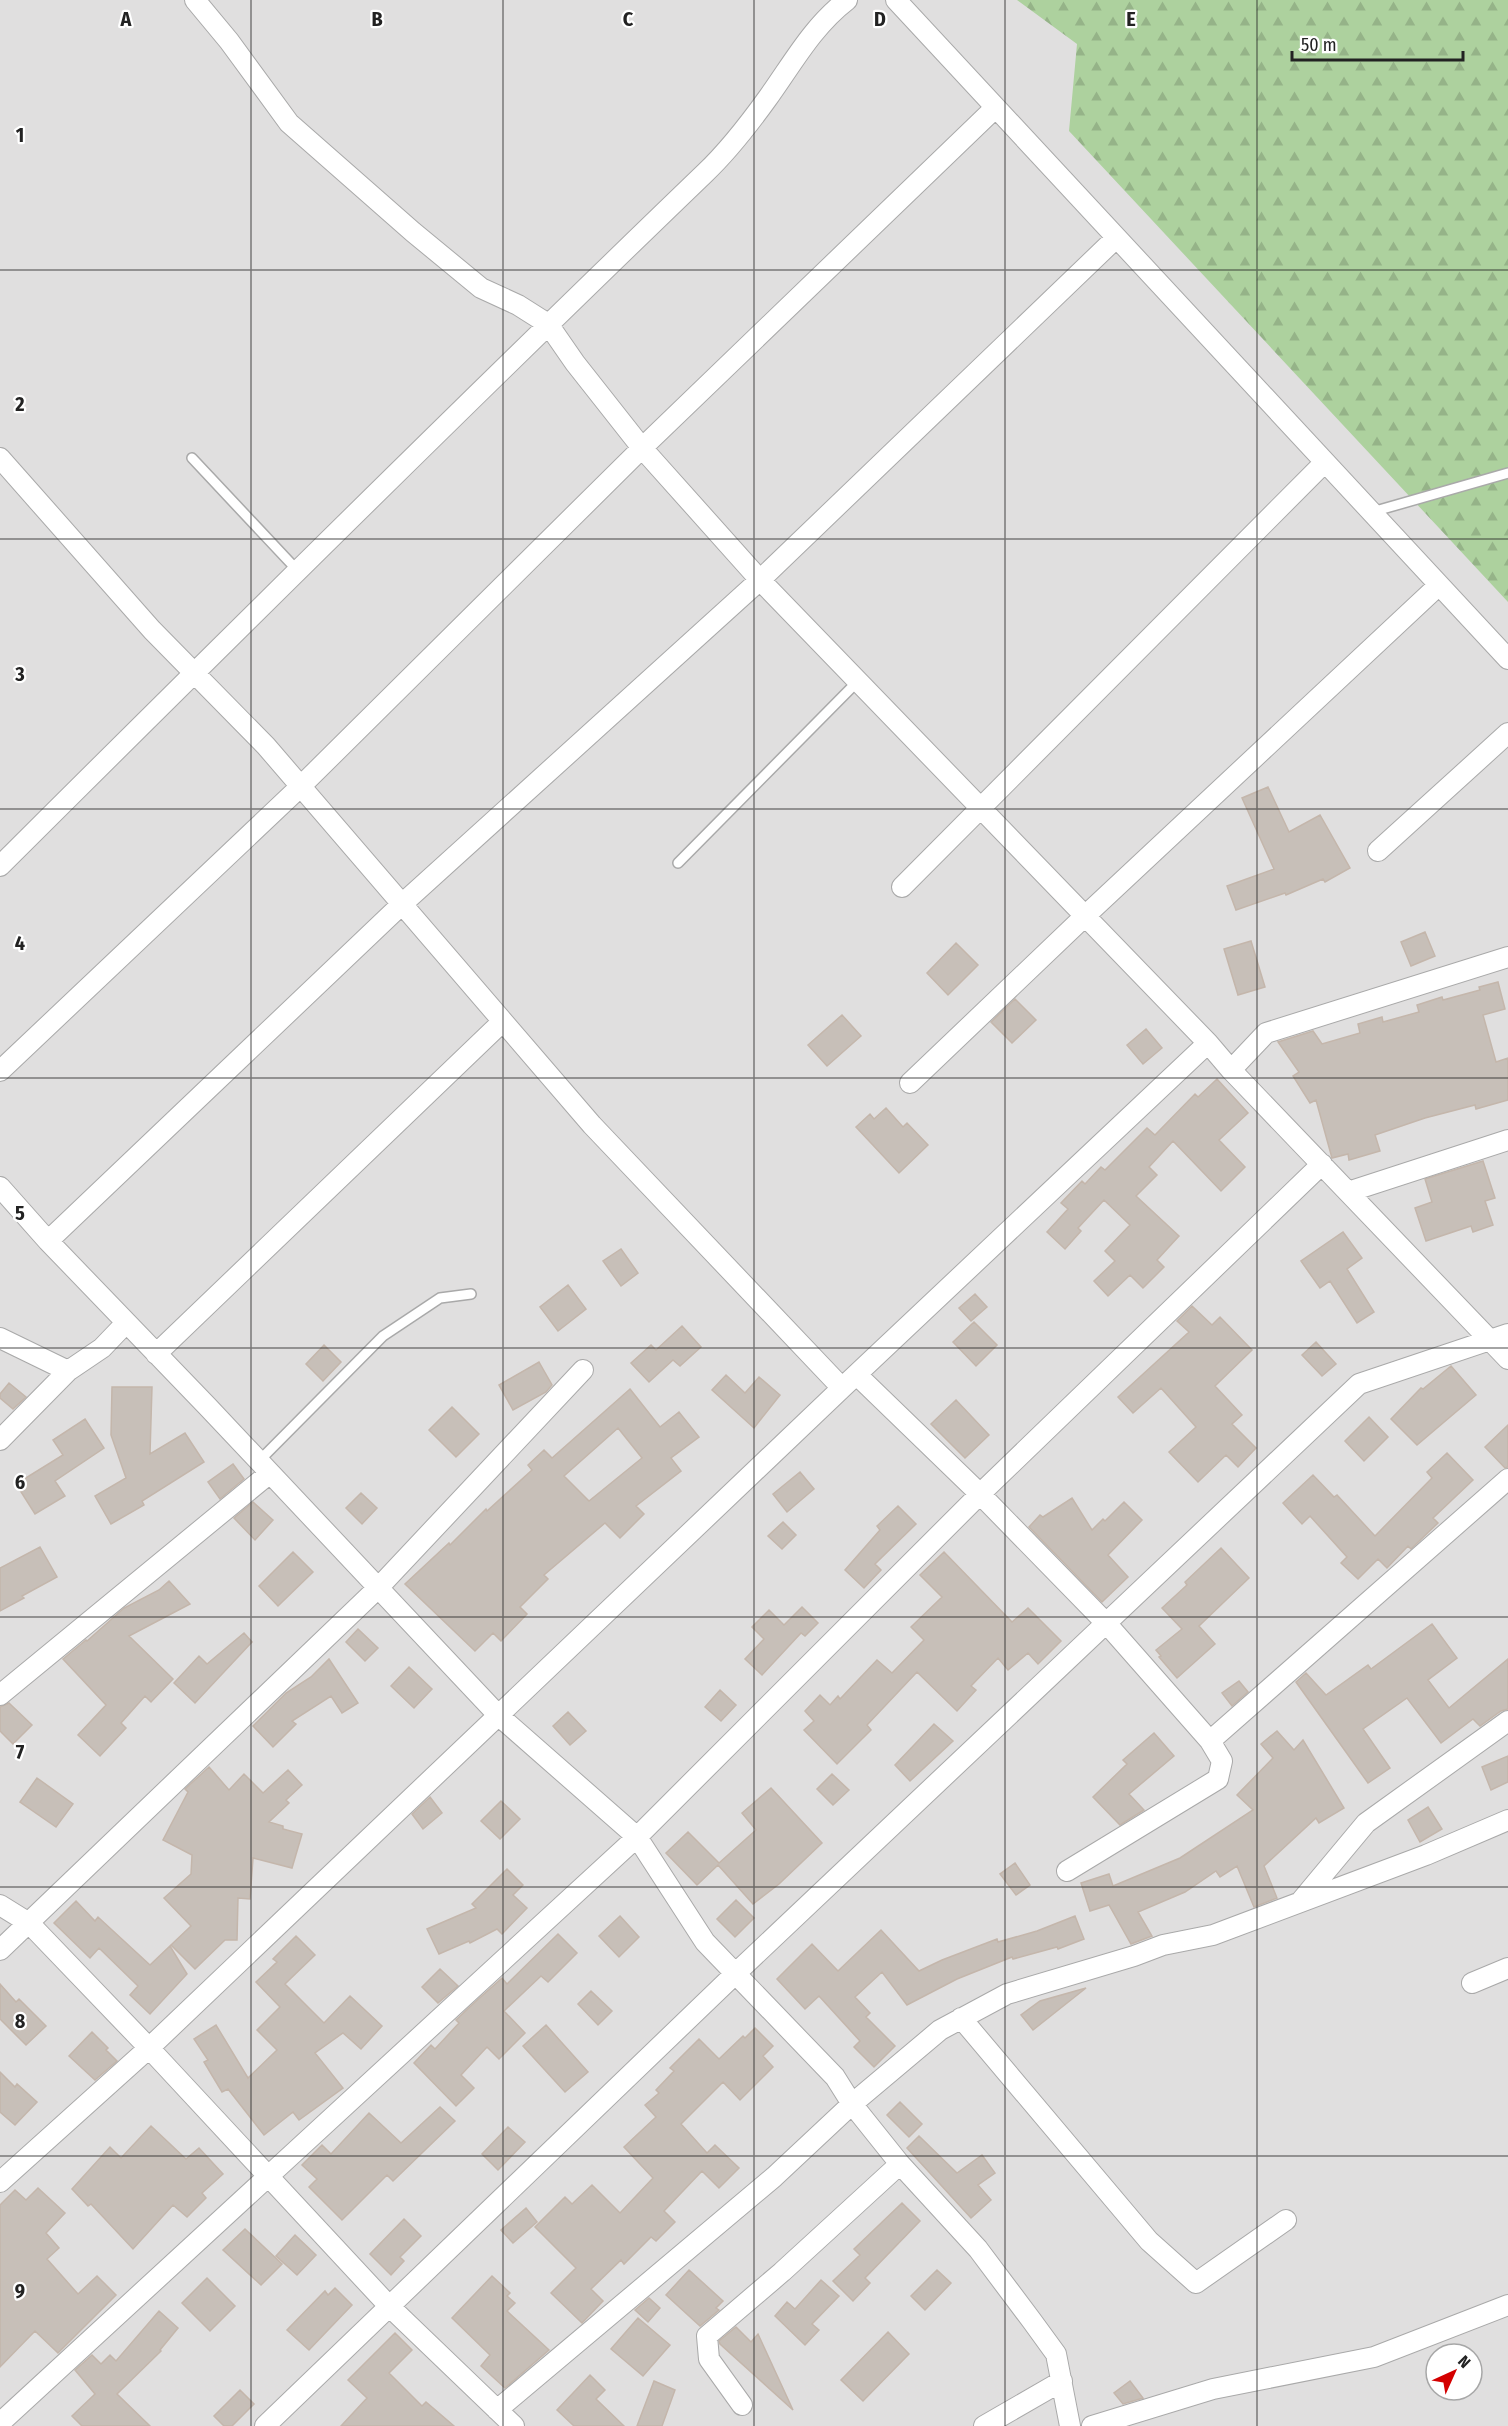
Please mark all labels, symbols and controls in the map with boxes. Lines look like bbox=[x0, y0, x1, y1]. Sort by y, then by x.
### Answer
text: A bbox=[120, 7, 133, 31]
text: B bbox=[371, 7, 383, 31]
text: C bbox=[623, 7, 634, 31]
text: D bbox=[874, 7, 886, 31]
text: E bbox=[1126, 7, 1136, 31]
scale bar bbox=[1292, 24, 1463, 62]
text: 50 m bbox=[1301, 34, 1337, 56]
text: 1 bbox=[16, 123, 24, 147]
text: 2 bbox=[14, 392, 25, 416]
text: 3 bbox=[14, 662, 25, 686]
text: 4 bbox=[15, 931, 25, 955]
text: 5 bbox=[15, 1201, 25, 1225]
text: 6 bbox=[15, 1470, 25, 1494]
text: 7 bbox=[16, 1740, 25, 1764]
text: 8 bbox=[15, 2009, 26, 2033]
text: 9 bbox=[15, 2279, 25, 2303]
north arrow bbox=[1424, 2342, 1484, 2402]
text: N bbox=[1454, 2352, 1474, 2372]

